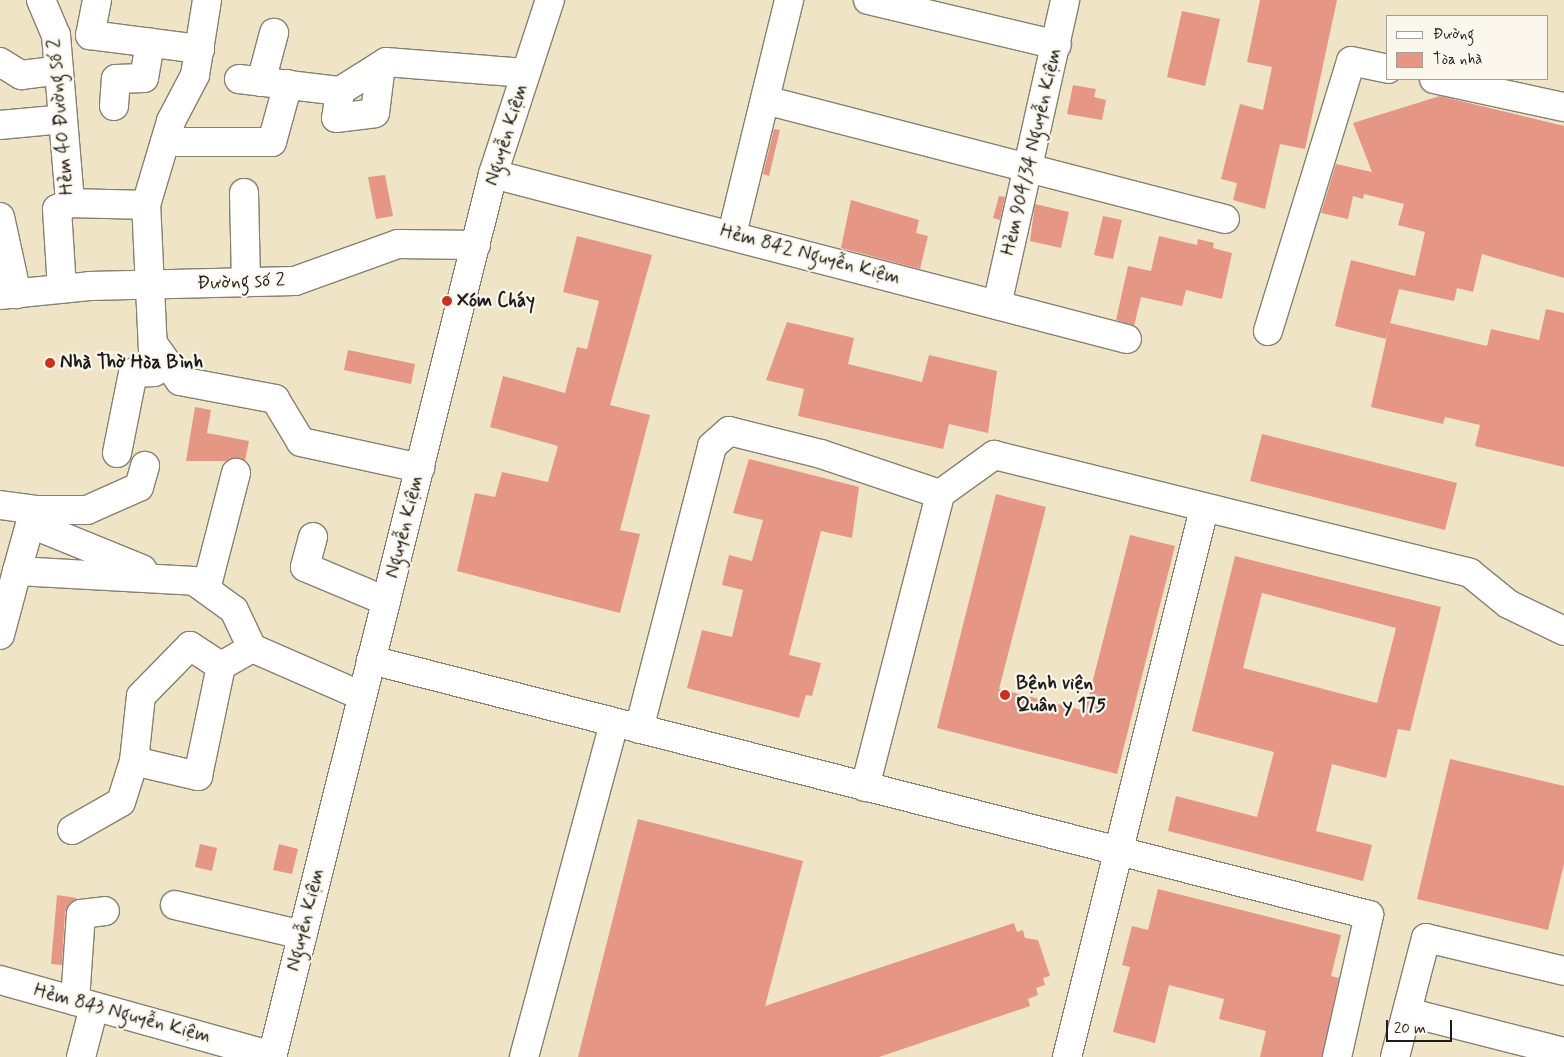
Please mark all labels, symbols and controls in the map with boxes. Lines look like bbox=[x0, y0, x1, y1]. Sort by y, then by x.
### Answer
legend bbox=[1386, 15, 1549, 80]
text: Đường bbox=[1433, 25, 1474, 45]
street label: Hẻm 40 Đường số 2 bbox=[43, 37, 79, 197]
street label: Hẻm 904/34 Nguyễn Kiệm bbox=[997, 46, 1067, 258]
text: Tòa nhà bbox=[1433, 50, 1482, 70]
street label: Nguyễn Kiệm bbox=[481, 81, 533, 189]
street label: Hẻm 842 Nguyễn Kiệm bbox=[717, 220, 903, 290]
street label: Đường số 2 bbox=[196, 269, 286, 295]
place label: Xóm Cháy bbox=[457, 290, 539, 312]
marker: Xóm Cháy bbox=[441, 295, 453, 307]
place label: Nhà Thờ Hòa Bình bbox=[60, 352, 203, 374]
marker: Nhà Thờ Hòa Bình bbox=[44, 357, 56, 369]
street label: Nguyễn Kiệm bbox=[381, 473, 429, 581]
place label: Bệnh viện Quân y 175 bbox=[1016, 673, 1105, 717]
marker: Bệnh viện Quân y 175 bbox=[998, 688, 1012, 702]
street label: Nguyễn Kiệm bbox=[282, 866, 330, 974]
street label: Hẻm 843 Nguyễn Kiệm bbox=[31, 979, 213, 1049]
scale bar bbox=[1389, 1010, 1455, 1042]
text: 20 m bbox=[1394, 1019, 1426, 1039]

